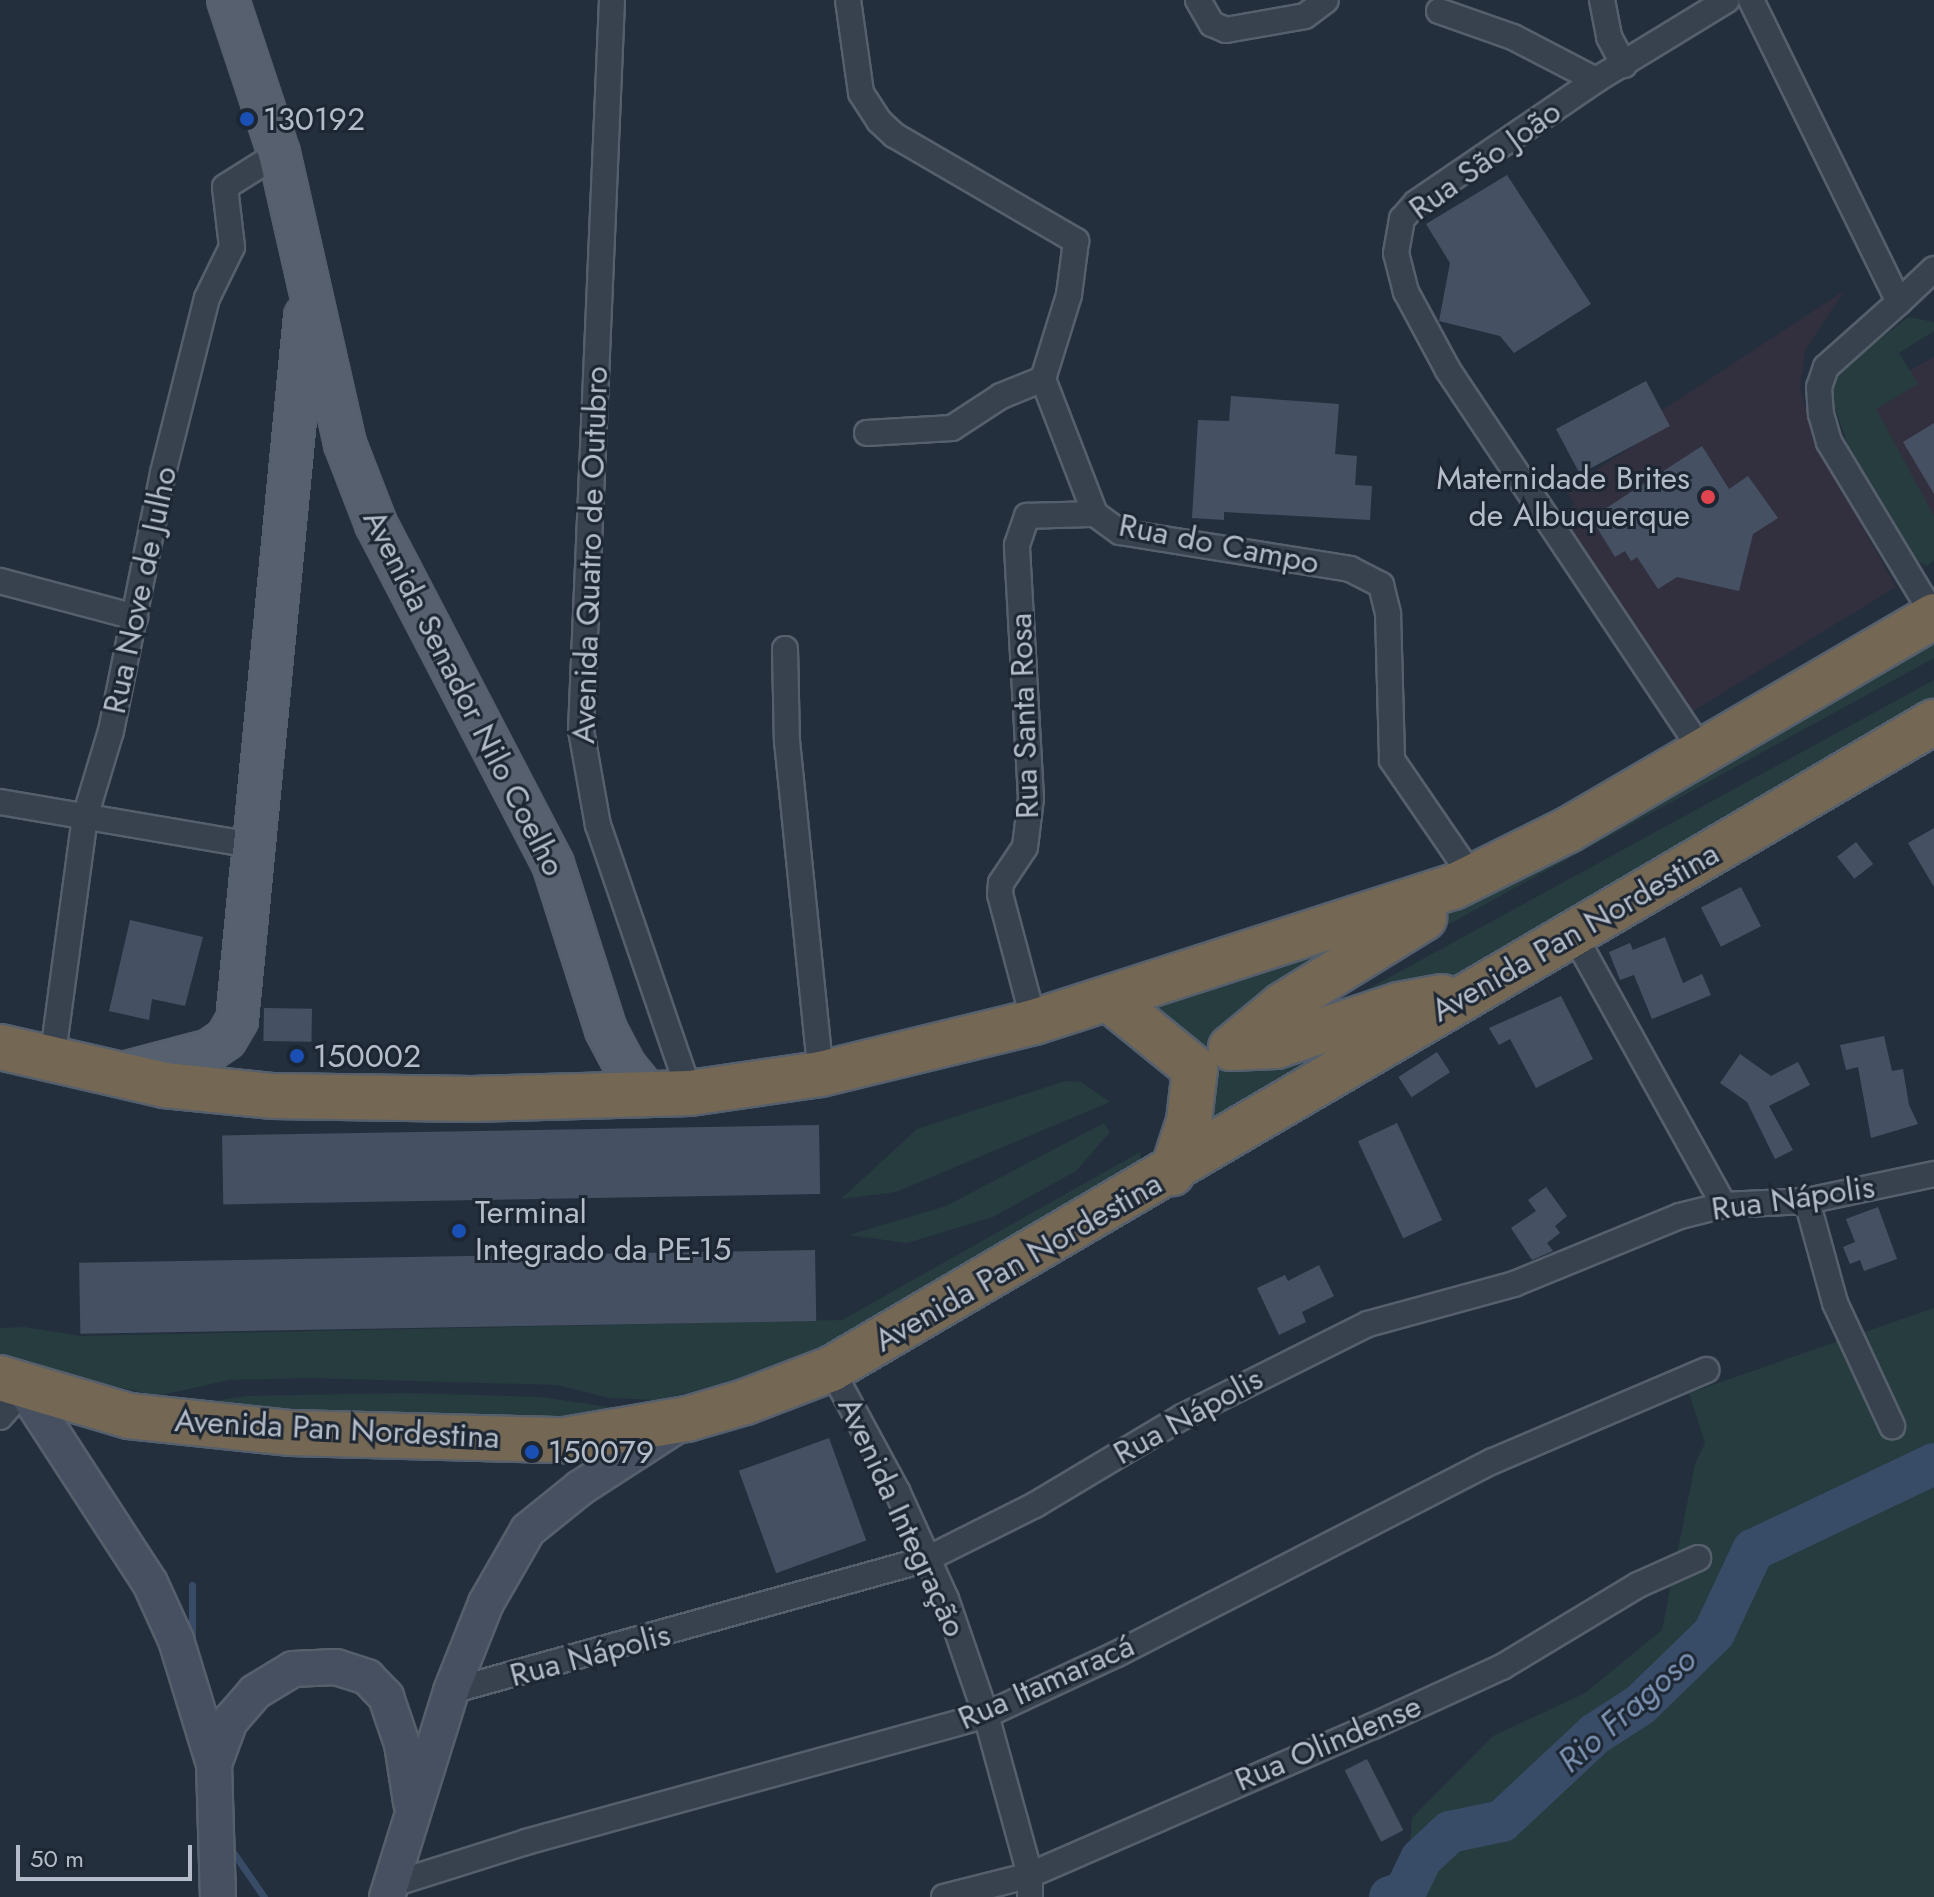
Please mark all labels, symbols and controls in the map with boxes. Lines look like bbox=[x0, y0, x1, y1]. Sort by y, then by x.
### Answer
street label: Rua São João bbox=[1402, 92, 1568, 228]
place label: 130192 bbox=[263, 100, 365, 138]
marker: 130192 bbox=[238, 110, 256, 128]
street label: Avenida Quatro de Outubro bbox=[564, 366, 616, 744]
place label: Maternidade Brites de Albuquerque bbox=[1436, 460, 1690, 535]
street label: Rua Nove de Julho bbox=[95, 463, 185, 717]
marker: Maternidade Brites de Albuquerque bbox=[1697, 486, 1719, 508]
street label: Avenida Senador Nilo Coelho bbox=[355, 504, 573, 882]
street label: Rua do Campo bbox=[1116, 506, 1322, 582]
street label: Rua Santa Rosa bbox=[1001, 612, 1047, 820]
street label: Avenida Pan Nordestina bbox=[1425, 834, 1725, 1030]
place label: 150002 bbox=[313, 1037, 421, 1075]
marker: 150002 bbox=[288, 1047, 306, 1065]
street label: Avenida Pan Nordestina bbox=[868, 1164, 1168, 1360]
street label: Rua Nápolis bbox=[1709, 1168, 1877, 1228]
place label: Terminal Integrado da PE-15 bbox=[475, 1194, 731, 1269]
marker: Terminal Integrado da PE-15 bbox=[450, 1222, 468, 1240]
street label: Rua Nápolis bbox=[1107, 1359, 1269, 1473]
street label: Avenida Integração bbox=[830, 1391, 974, 1643]
street label: Avenida Pan Nordestina bbox=[174, 1401, 500, 1457]
place label: 150079 bbox=[548, 1433, 654, 1471]
marker: 150079 bbox=[523, 1443, 541, 1461]
street label: Rua Nápolis bbox=[506, 1615, 674, 1695]
street label: Rua Itamaracá bbox=[952, 1626, 1140, 1738]
water label: Rio Fragoso bbox=[1550, 1639, 1704, 1781]
street label: Rua Olindense bbox=[1229, 1687, 1427, 1799]
scale bar bbox=[20, 1829, 196, 1879]
text: 50 m bbox=[30, 1841, 84, 1876]

